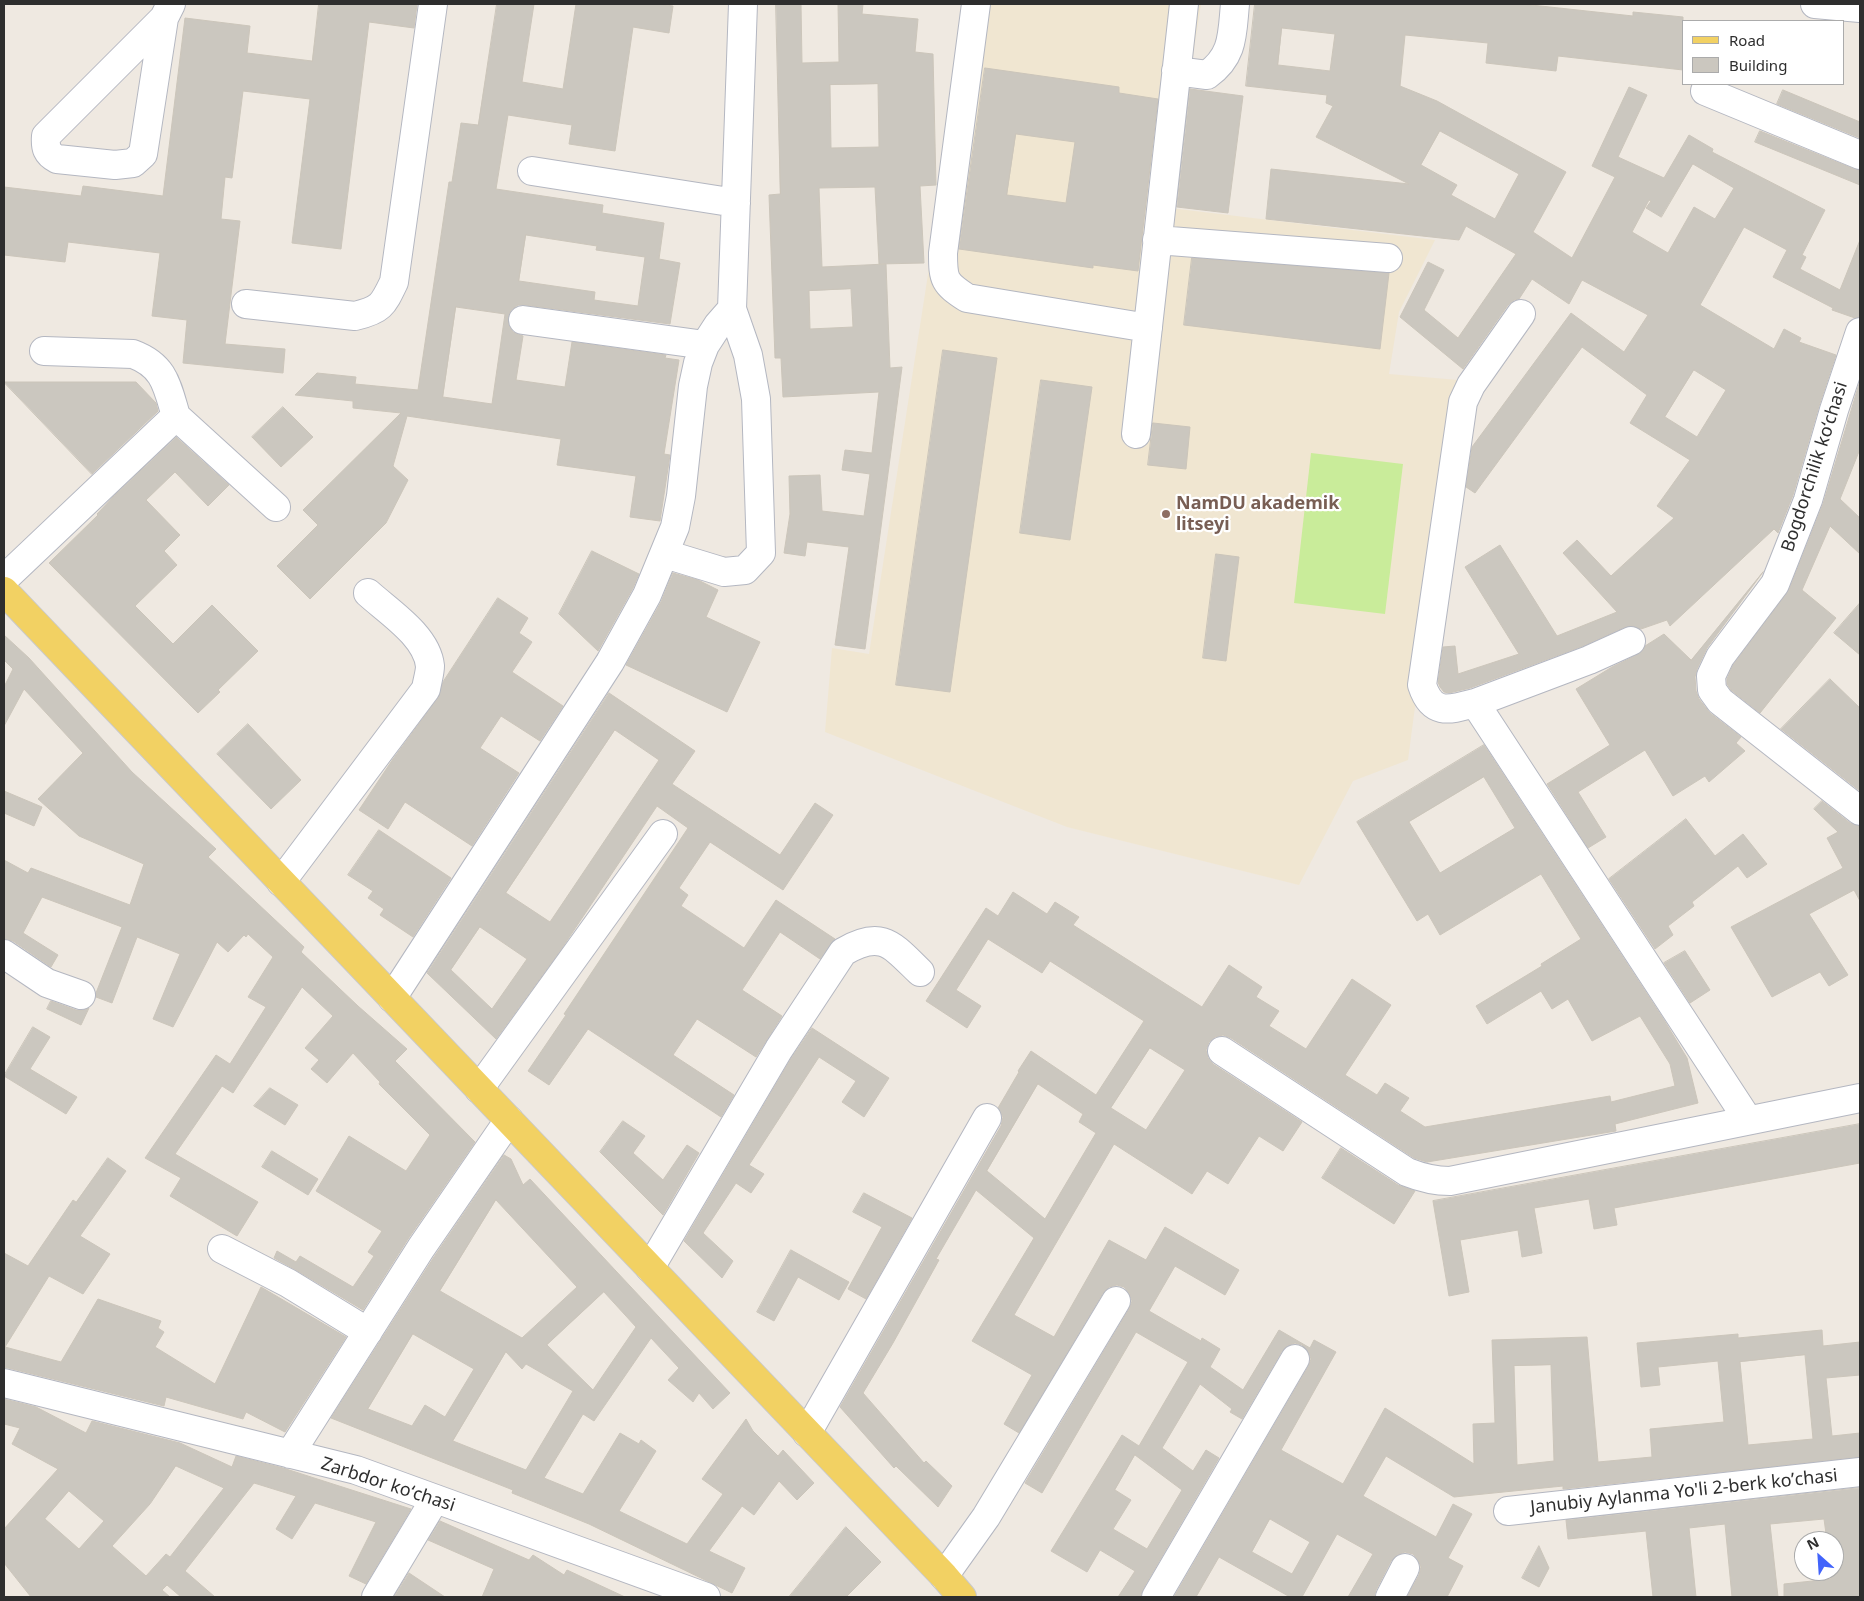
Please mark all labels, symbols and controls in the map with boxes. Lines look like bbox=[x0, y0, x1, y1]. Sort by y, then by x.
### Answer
legend bbox=[1682, 20, 1844, 85]
text: Road bbox=[1729, 30, 1765, 50]
text: Building bbox=[1729, 55, 1787, 75]
street label: Bogdorchilik koʻchasi bbox=[1777, 379, 1853, 555]
place label: NamDU akademik litseyi bbox=[1176, 493, 1339, 536]
marker: NamDU akademik litseyi bbox=[1160, 508, 1172, 520]
street label: Zarbdor koʻchasi bbox=[318, 1453, 458, 1517]
street label: Janubiy Аylanma Yo'li 2-berk koʼchasi bbox=[1529, 1465, 1839, 1519]
north arrow bbox=[1794, 1531, 1844, 1581]
text: N bbox=[1803, 1532, 1822, 1554]

